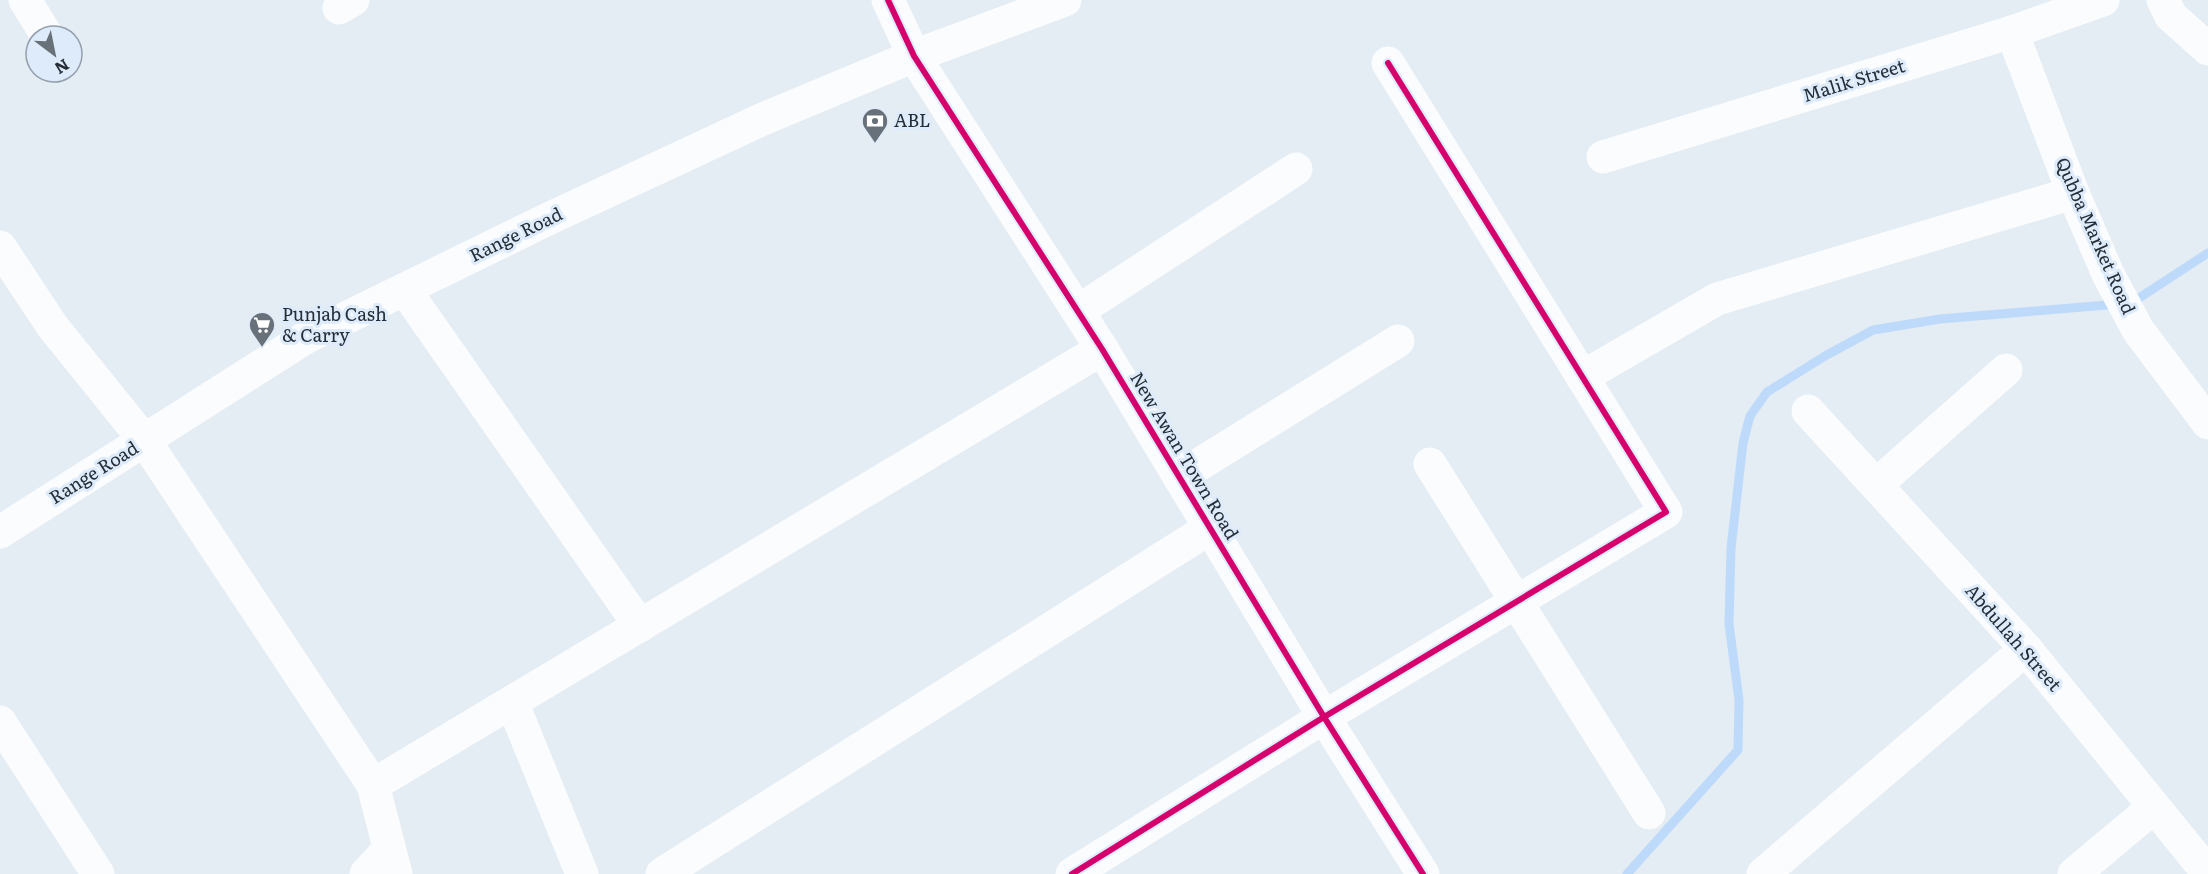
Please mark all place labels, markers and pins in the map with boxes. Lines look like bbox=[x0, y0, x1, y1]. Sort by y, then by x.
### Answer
bank icon: ABL bbox=[860, 106, 890, 144]
place label: ABL bbox=[894, 106, 931, 133]
place label: Punjab Cash & Carry bbox=[282, 300, 387, 348]
supermarket icon: Punjab Cash & Carry bbox=[247, 310, 277, 348]

